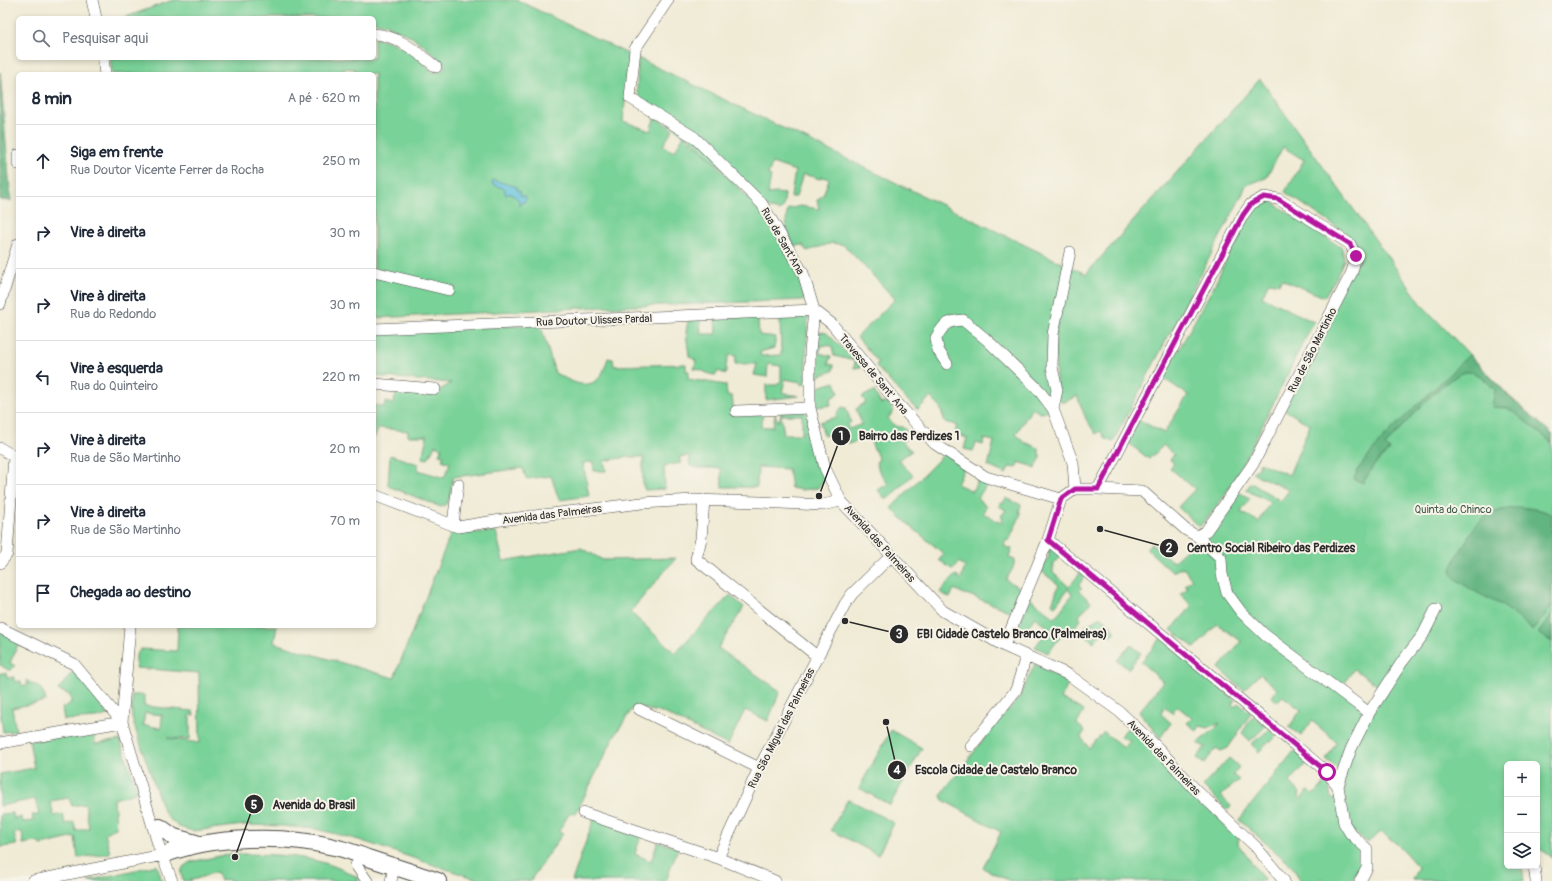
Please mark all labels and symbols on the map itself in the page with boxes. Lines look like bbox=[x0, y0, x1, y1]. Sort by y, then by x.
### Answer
street label: Rua de Sant'Ana bbox=[758, 205, 807, 277]
route end bbox=[1347, 247, 1365, 265]
street label: Rua de São Martinho bbox=[1285, 305, 1340, 395]
street label: Rua Doutor Ulisses Pardal bbox=[536, 312, 652, 329]
street label: Travessa de Sant' Ana bbox=[836, 332, 911, 417]
callout: Bairro das Perdizes 1 bbox=[831, 424, 968, 448]
text: 1 bbox=[839, 429, 843, 444]
text: Bairro das Perdizes 1 bbox=[859, 429, 959, 444]
street label: Avenida das Palmeiras bbox=[502, 502, 603, 527]
street label: Avenida das Palmeiras bbox=[841, 502, 918, 585]
park label: Quinta do Chinco bbox=[1414, 503, 1492, 516]
callout: Centro Social Ribeiro das Perdizes bbox=[1159, 536, 1363, 560]
text: 2 bbox=[1166, 541, 1173, 556]
text: Centro Social Ribeiro das Perdizes bbox=[1187, 541, 1356, 556]
callout: EBI Cidade Castelo Branco (Palmeiras) bbox=[889, 622, 1115, 646]
text: 3 bbox=[896, 627, 903, 642]
text: EBI Cidade Castelo Branco (Palmeiras) bbox=[917, 627, 1107, 642]
street label: Rua São Miguel das Palmeiras bbox=[745, 666, 818, 791]
street label: Avenida das Palmeiras bbox=[1124, 717, 1203, 798]
callout: Escola Cidade de Castelo Branco bbox=[887, 758, 1085, 782]
text: 4 bbox=[893, 763, 901, 778]
text: Escola Cidade de Castelo Branco bbox=[915, 763, 1077, 778]
route start bbox=[1318, 763, 1336, 781]
callout: Avenida do Brasil bbox=[244, 792, 363, 816]
text: 5 bbox=[251, 798, 258, 813]
text: Avenida do Brasil bbox=[273, 798, 356, 813]

